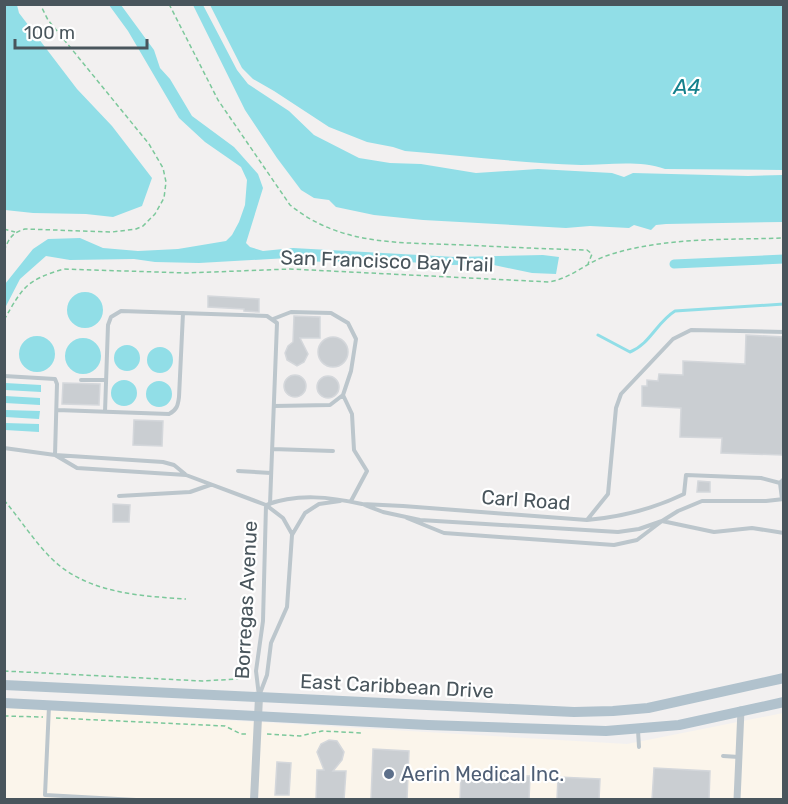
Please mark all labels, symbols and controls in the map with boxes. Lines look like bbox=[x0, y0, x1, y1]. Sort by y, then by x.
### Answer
scale bar bbox=[15, 12, 147, 50]
text: 100 m bbox=[24, 22, 75, 44]
water label: A4 bbox=[672, 74, 701, 99]
street label: San Francisco Bay Trail bbox=[280, 245, 494, 277]
street label: Carl Road bbox=[481, 485, 571, 515]
street label: Borregas Avenue bbox=[230, 520, 262, 680]
street label: East Caribbean Drive bbox=[299, 669, 495, 703]
place label: Aerin Medical Inc. bbox=[401, 762, 564, 786]
marker: Aerin Medical Inc. bbox=[382, 767, 396, 781]

